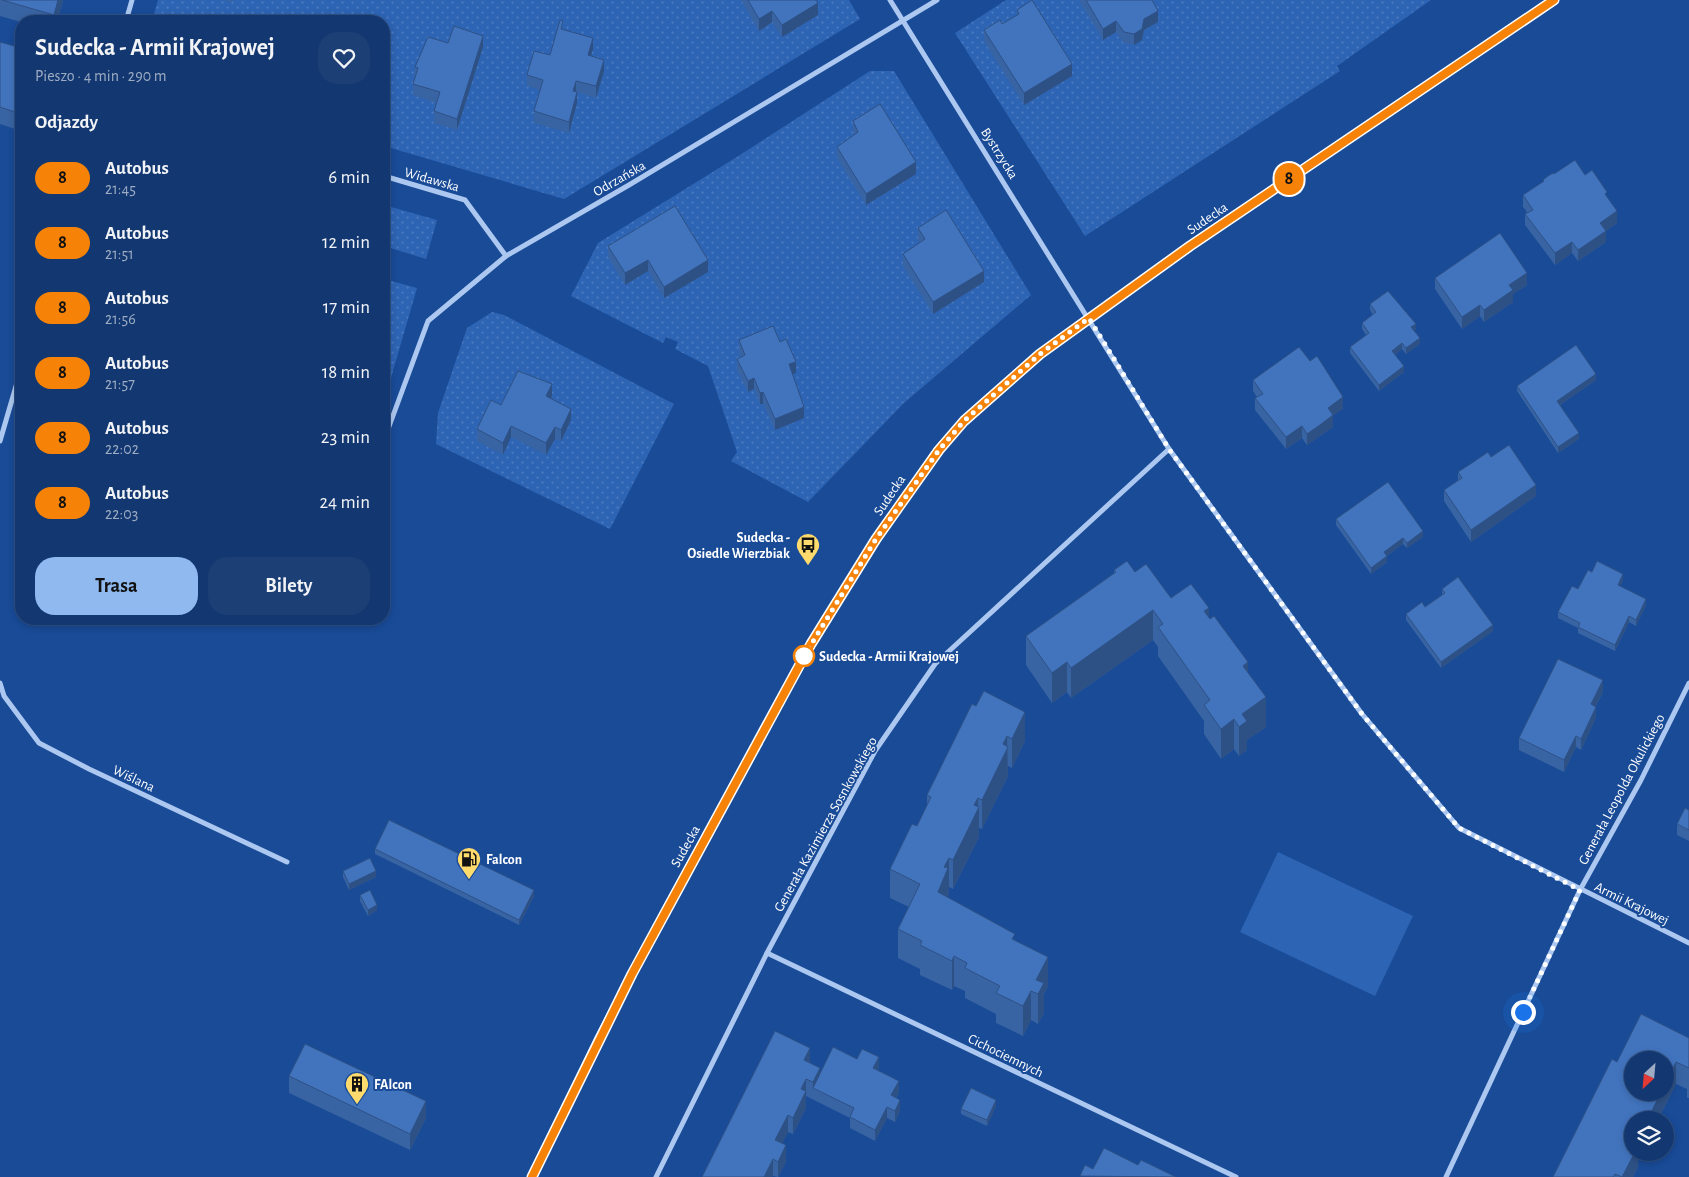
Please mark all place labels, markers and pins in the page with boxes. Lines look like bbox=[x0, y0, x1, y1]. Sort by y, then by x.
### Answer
place label: Sudecka - Osiedle Wierzbiak bbox=[687, 531, 790, 561]
bus stop icon: Sudecka - Osiedle Wierzbiak bbox=[795, 532, 821, 566]
marker: Sudecka - Armii Krajowej bbox=[793, 645, 815, 667]
place label: Sudecka - Armii Krajowej bbox=[819, 650, 959, 664]
fuel station icon: Falcon bbox=[456, 846, 482, 880]
place label: Falcon bbox=[486, 853, 522, 867]
building icon: FAlcon bbox=[344, 1071, 370, 1105]
place label: FAlcon bbox=[374, 1078, 412, 1092]

